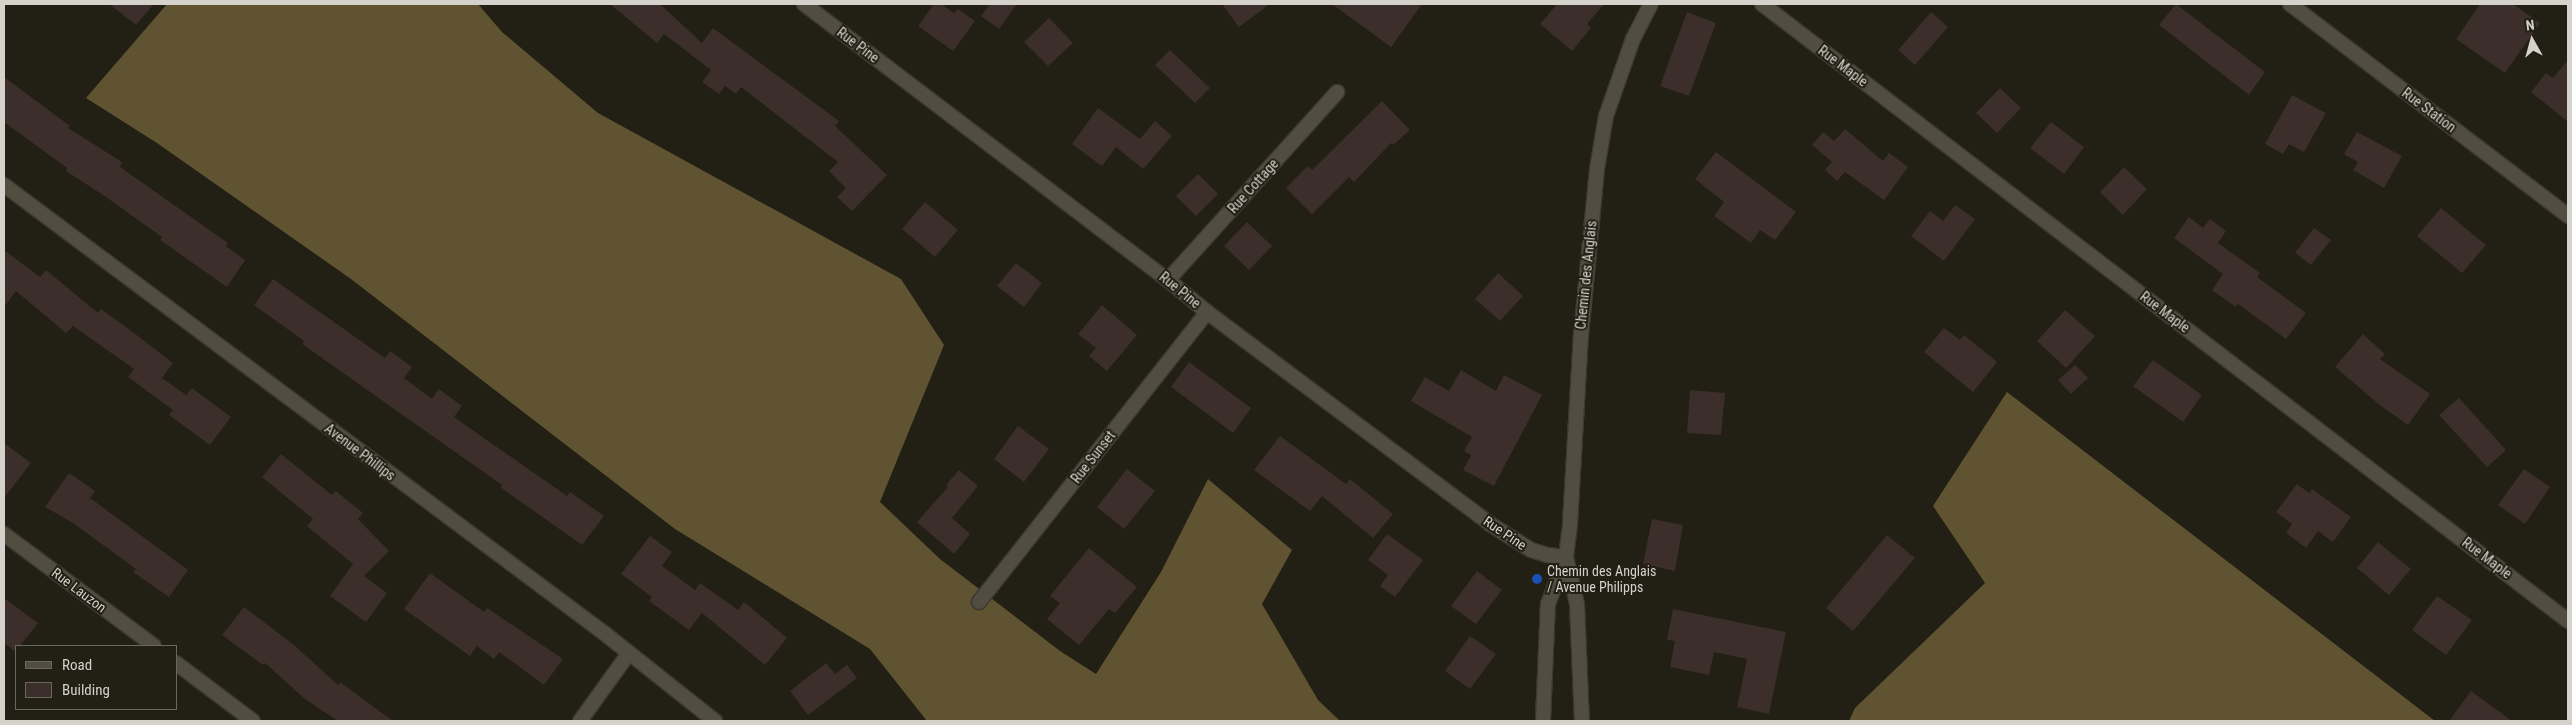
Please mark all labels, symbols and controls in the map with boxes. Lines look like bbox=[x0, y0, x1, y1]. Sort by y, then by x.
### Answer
north arrow bbox=[2507, 15, 2557, 65]
text: N bbox=[2525, 17, 2535, 34]
street label: Rue Pine bbox=[834, 24, 882, 66]
street label: Rue Maple bbox=[1815, 42, 1871, 90]
street label: Rue Station bbox=[2399, 84, 2459, 136]
street label: Rue Cottage bbox=[1224, 155, 1282, 217]
street label: Chemin des Anglais bbox=[1572, 220, 1600, 330]
street label: Rue Pine bbox=[1156, 268, 1204, 312]
street label: Rue Maple bbox=[2137, 288, 2193, 336]
street label: Avenue Phillips bbox=[321, 420, 399, 484]
street label: Rue Sunset bbox=[1067, 427, 1119, 487]
street label: Rue Pine bbox=[1480, 513, 1530, 553]
street label: Rue Maple bbox=[2459, 534, 2515, 582]
place label: Chemin des Anglais / Avenue Philipps bbox=[1547, 563, 1656, 596]
street label: Rue Lauzon bbox=[48, 564, 110, 616]
marker: Chemin des Anglais / Avenue Philipps bbox=[1531, 573, 1543, 585]
legend bbox=[15, 645, 178, 710]
text: Road bbox=[62, 656, 92, 674]
text: Building bbox=[62, 681, 110, 699]

